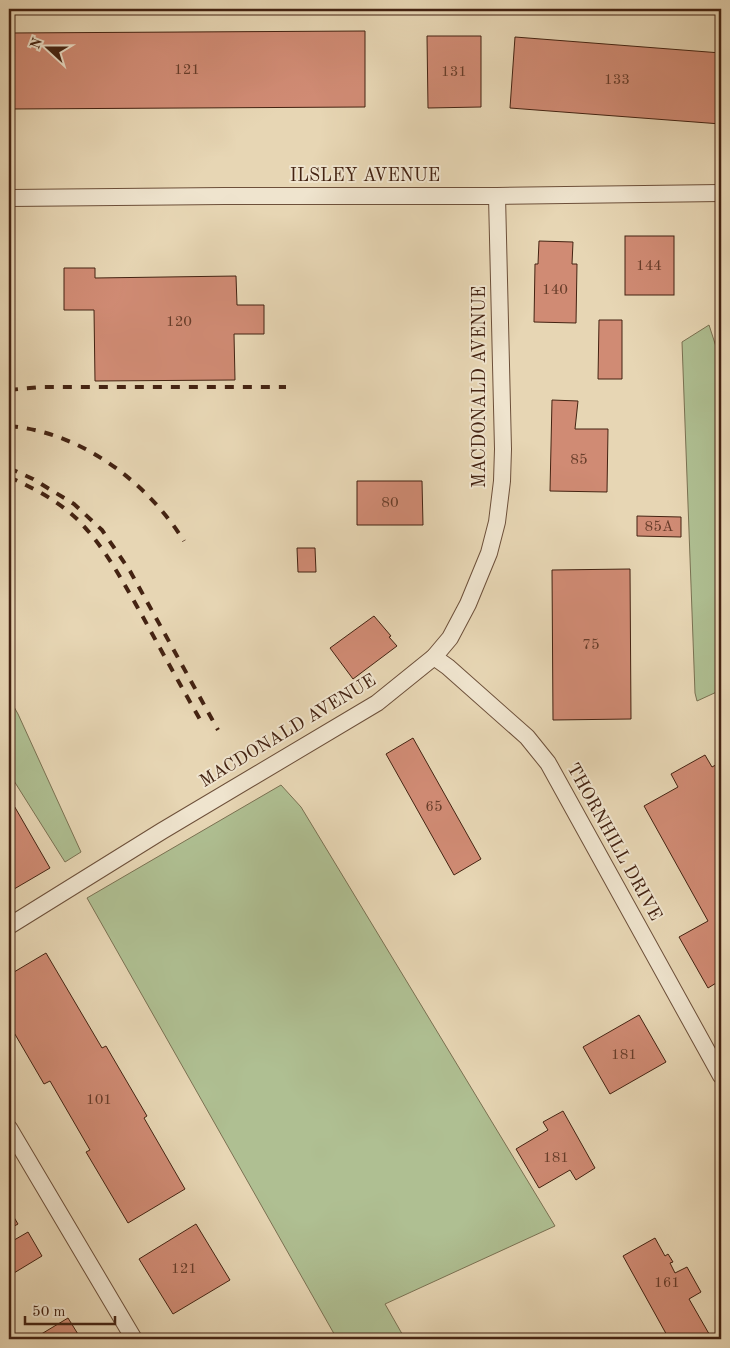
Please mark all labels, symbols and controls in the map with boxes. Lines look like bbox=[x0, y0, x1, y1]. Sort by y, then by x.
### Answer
north arrow bbox=[22, 22, 72, 72]
text: N bbox=[28, 36, 45, 51]
house number: 121 bbox=[174, 63, 200, 78]
house number: 131 bbox=[441, 65, 467, 80]
house number: 133 bbox=[604, 73, 630, 88]
street label: ILSLEY AVENUE bbox=[290, 167, 440, 185]
house number: 144 bbox=[636, 259, 662, 274]
house number: 140 bbox=[542, 283, 568, 298]
street label: MACDONALD AVENUE bbox=[471, 286, 489, 488]
house number: 120 bbox=[166, 315, 192, 330]
house number: 85 bbox=[570, 453, 588, 468]
house number: 80 bbox=[381, 496, 399, 511]
house number: 85A bbox=[645, 520, 674, 535]
house number: 75 bbox=[582, 638, 600, 653]
street label: MACDONALD AVENUE bbox=[197, 671, 379, 791]
street label: THORNHILL DRIVE bbox=[563, 760, 665, 924]
house number: 65 bbox=[425, 800, 443, 815]
house number: 181 bbox=[611, 1048, 637, 1063]
house number: 101 bbox=[86, 1093, 112, 1108]
house number: 181 bbox=[543, 1151, 569, 1166]
house number: 121 bbox=[171, 1262, 197, 1277]
house number: 161 bbox=[654, 1276, 680, 1291]
scale bar bbox=[25, 1293, 115, 1325]
text: 50 m bbox=[32, 1305, 66, 1320]

